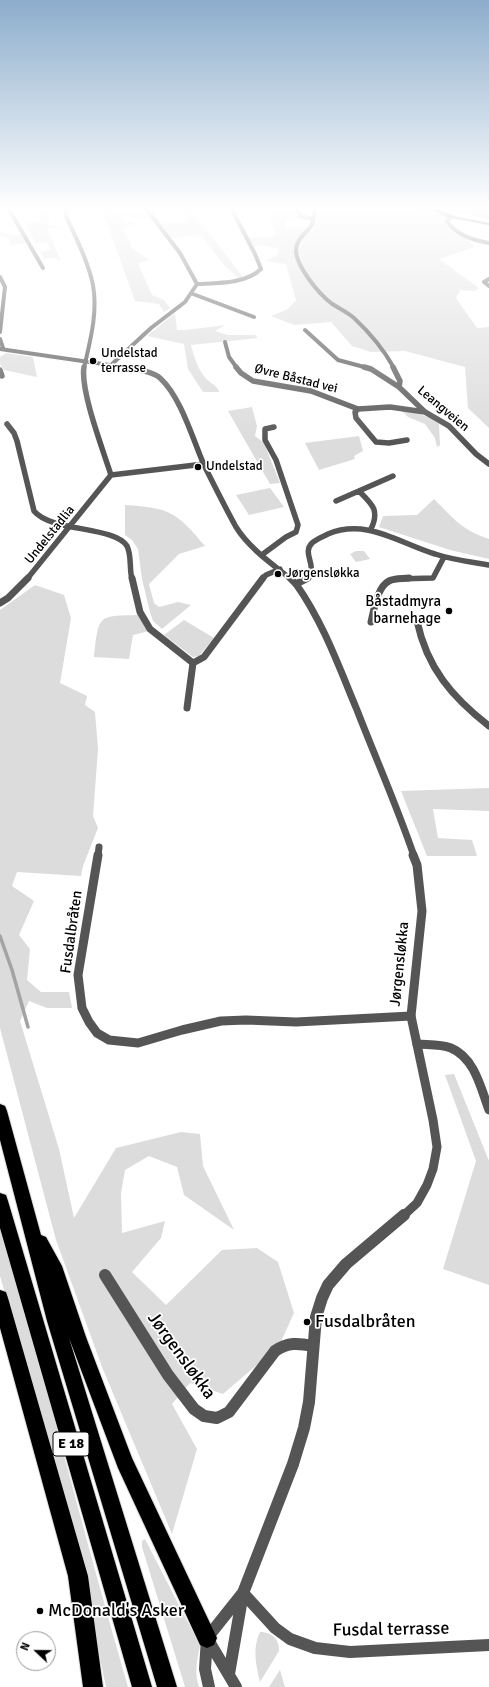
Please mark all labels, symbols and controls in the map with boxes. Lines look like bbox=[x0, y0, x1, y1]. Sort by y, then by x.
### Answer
place label: Undelstad terrasse bbox=[101, 346, 158, 377]
marker: Undelstad terrasse bbox=[88, 356, 98, 366]
street label: Øvre Båstad vei bbox=[253, 361, 339, 397]
street label: Leangveien bbox=[414, 383, 472, 435]
place label: Undelstad bbox=[206, 459, 263, 475]
marker: Undelstad bbox=[193, 462, 203, 472]
street label: Undelstadlia bbox=[22, 503, 78, 567]
place label: Jørgensløkka bbox=[286, 566, 360, 582]
marker: Jørgensløkka bbox=[273, 569, 283, 579]
place label: Båstadmyra barnehage bbox=[365, 593, 441, 628]
marker: Båstadmyra barnehage bbox=[444, 606, 454, 616]
street label: Fusdalbråten bbox=[57, 889, 87, 975]
street label: Jørgensløkka bbox=[387, 921, 413, 1007]
street label: Jørgensløkka bbox=[142, 1308, 220, 1404]
place label: Fusdalbråten bbox=[315, 1311, 415, 1333]
marker: Fusdalbråten bbox=[302, 1317, 312, 1327]
road number: E 18 bbox=[53, 1432, 89, 1456]
place label: McDonald's Asker bbox=[48, 1600, 184, 1622]
marker: McDonald's Asker bbox=[35, 1606, 45, 1616]
street label: Fusdal terrasse bbox=[332, 1618, 450, 1642]
north arrow bbox=[16, 1631, 56, 1671]
text: N bbox=[18, 1641, 33, 1653]

